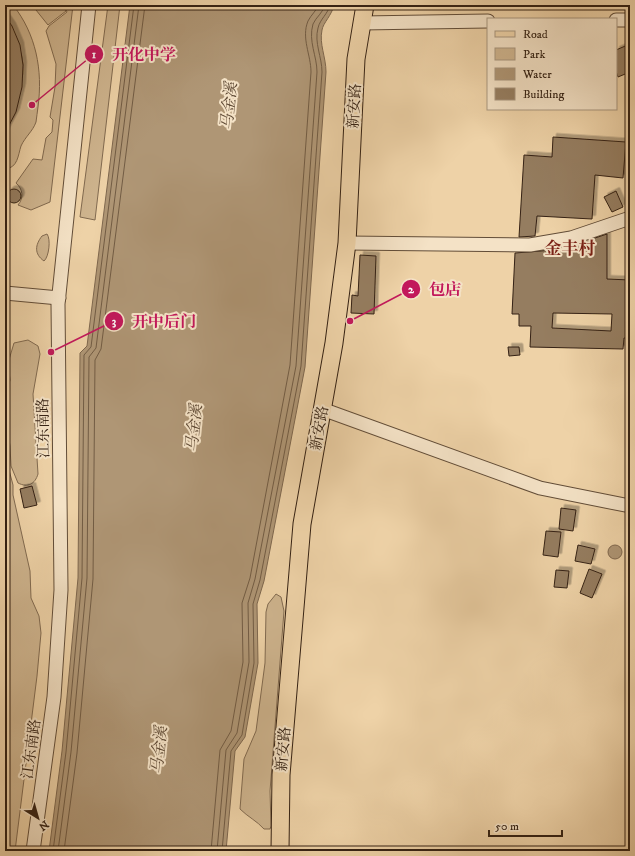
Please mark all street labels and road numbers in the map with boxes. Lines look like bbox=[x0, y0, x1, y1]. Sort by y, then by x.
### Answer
street label: 新安路 bbox=[344, 83, 365, 129]
street label: 江东南路 bbox=[33, 398, 54, 458]
street label: 新安路 bbox=[306, 404, 333, 452]
street label: 江东南路 bbox=[18, 718, 45, 780]
street label: 新安路 bbox=[272, 726, 295, 772]

